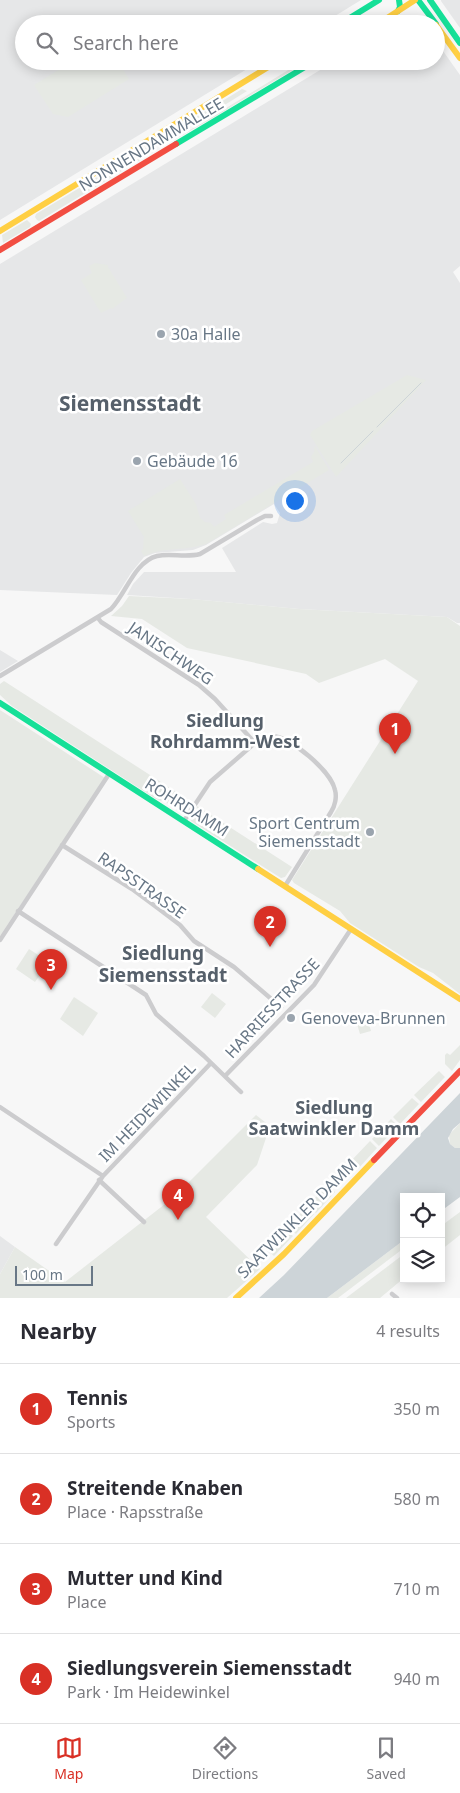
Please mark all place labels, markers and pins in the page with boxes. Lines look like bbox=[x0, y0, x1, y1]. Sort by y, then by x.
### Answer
place label: 30a Halle bbox=[171, 323, 241, 345]
marker: 30a Halle bbox=[155, 328, 167, 340]
place label: Gebäude 16 bbox=[147, 450, 238, 472]
marker: Gebäude 16 bbox=[131, 455, 143, 467]
pin: 1 bbox=[379, 713, 411, 754]
place label: Sport Centrum Siemensstadt bbox=[249, 812, 360, 852]
marker: Sport Centrum Siemensstadt bbox=[364, 826, 376, 838]
pin: 2 bbox=[254, 906, 286, 947]
pin: 3 bbox=[35, 949, 67, 990]
place label: Genoveva-Brunnen bbox=[301, 1007, 446, 1029]
marker: Genoveva-Brunnen bbox=[285, 1012, 297, 1024]
pin: 4 bbox=[162, 1179, 194, 1220]

